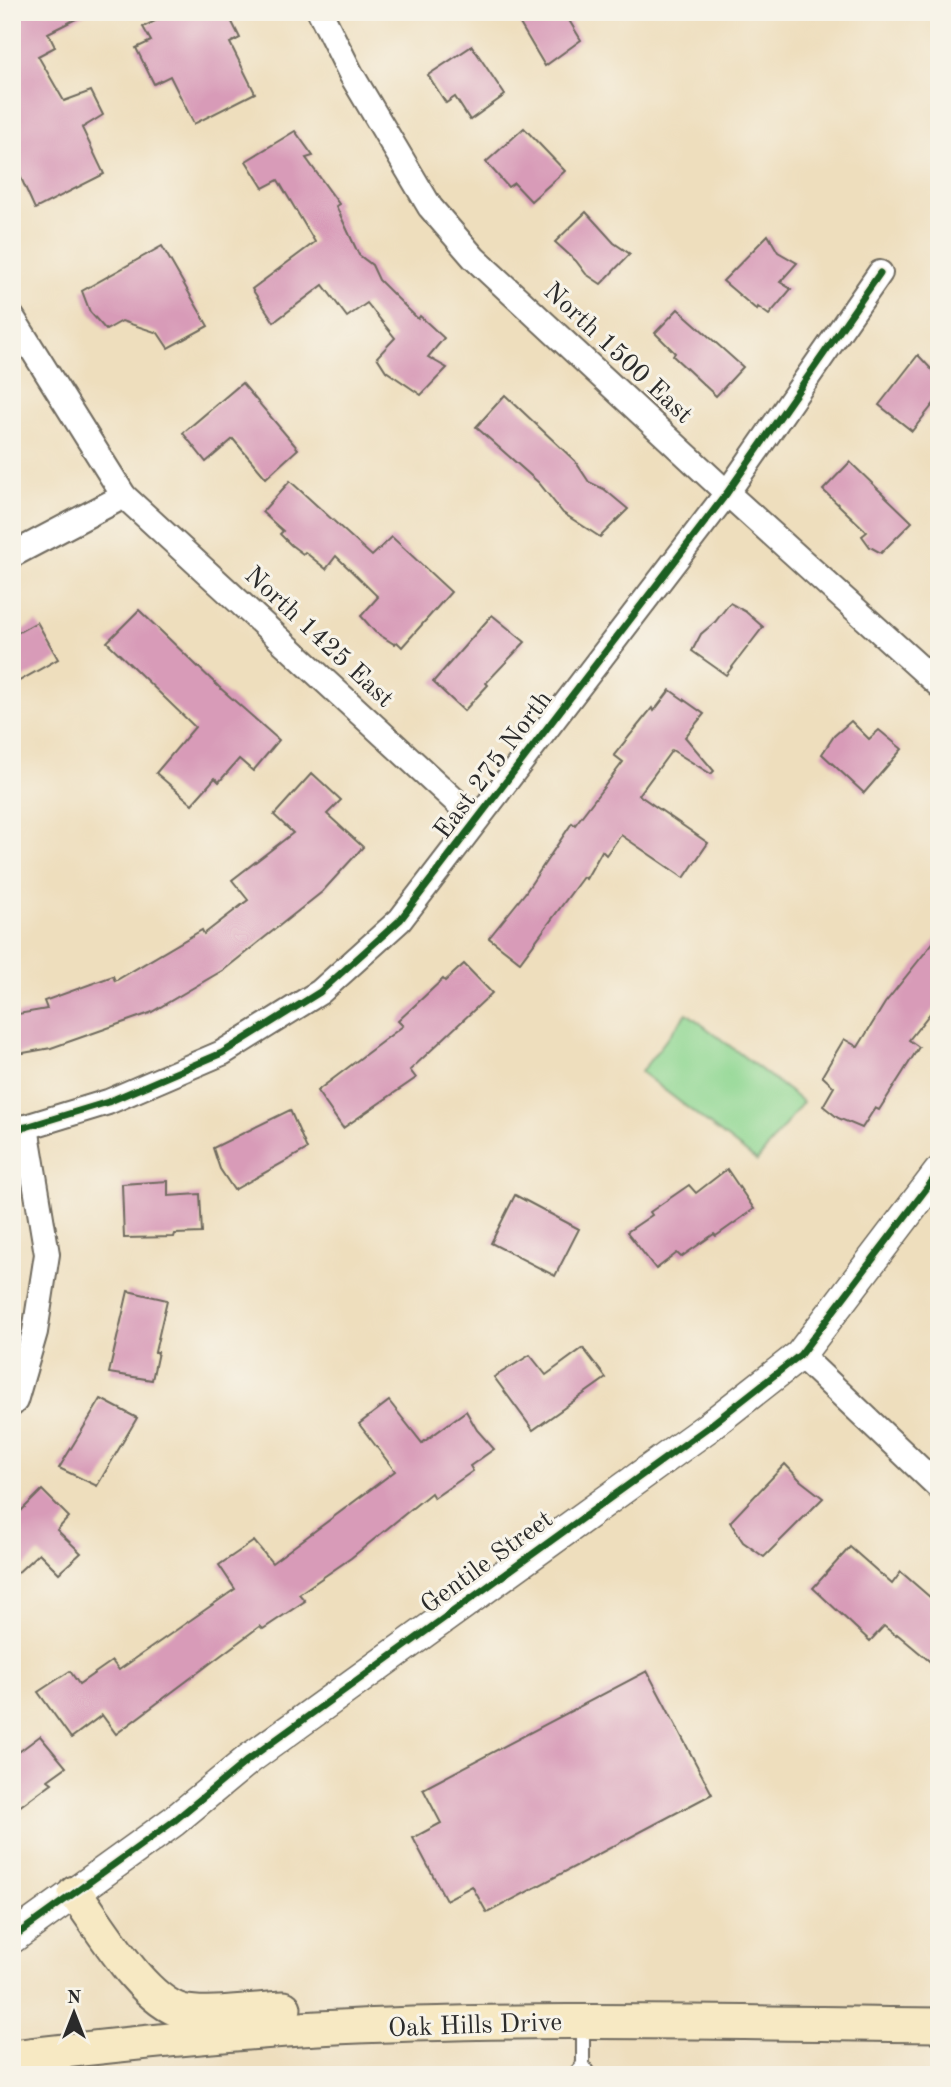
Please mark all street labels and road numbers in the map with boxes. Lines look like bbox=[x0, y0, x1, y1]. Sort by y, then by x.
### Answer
street label: North 1500 East bbox=[538, 278, 697, 429]
street label: North 1425 East bbox=[239, 562, 398, 713]
street label: East 275 North bbox=[430, 686, 557, 844]
street label: Gentile Street bbox=[416, 1506, 558, 1619]
street label: Oak Hills Drive bbox=[387, 2010, 563, 2042]

